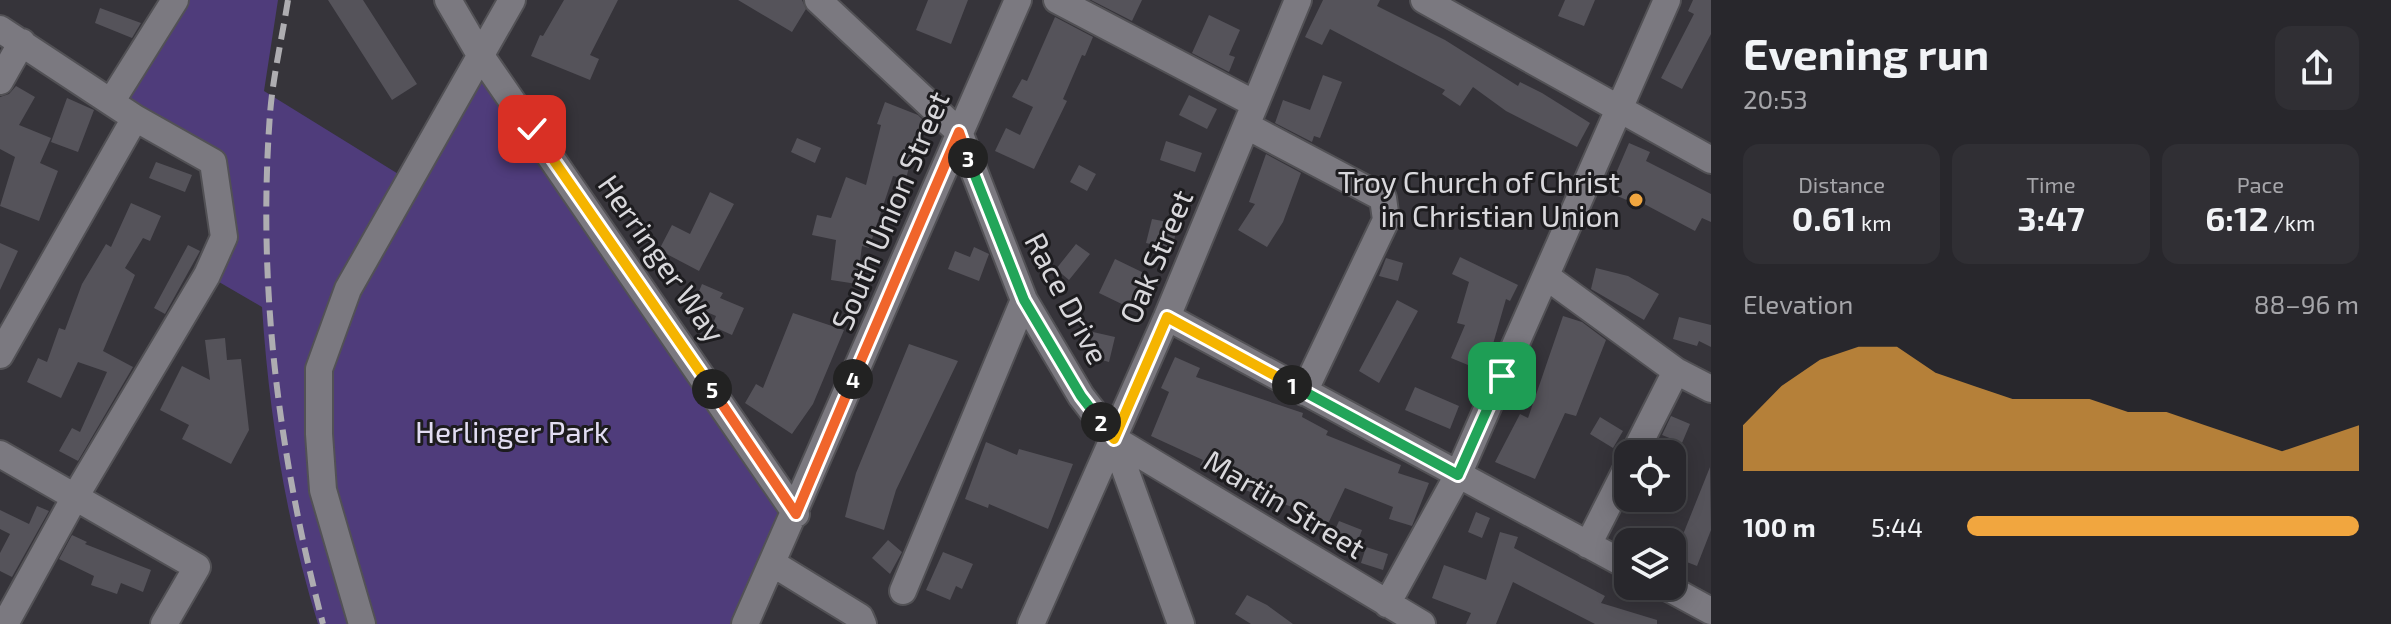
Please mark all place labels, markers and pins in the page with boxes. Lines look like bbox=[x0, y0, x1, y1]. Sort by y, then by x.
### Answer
pin bbox=[498, 95, 566, 163]
pin: 3 bbox=[948, 138, 988, 178]
place label: Troy Church of Christ in Christian Union bbox=[1338, 163, 1620, 233]
marker: Troy Church of Christ in Christian Union bbox=[1627, 191, 1645, 209]
pin bbox=[1468, 342, 1536, 410]
pin: 4 bbox=[833, 359, 873, 399]
pin: 1 bbox=[1272, 365, 1312, 405]
pin: 5 bbox=[692, 369, 732, 409]
pin: 2 bbox=[1081, 402, 1121, 442]

